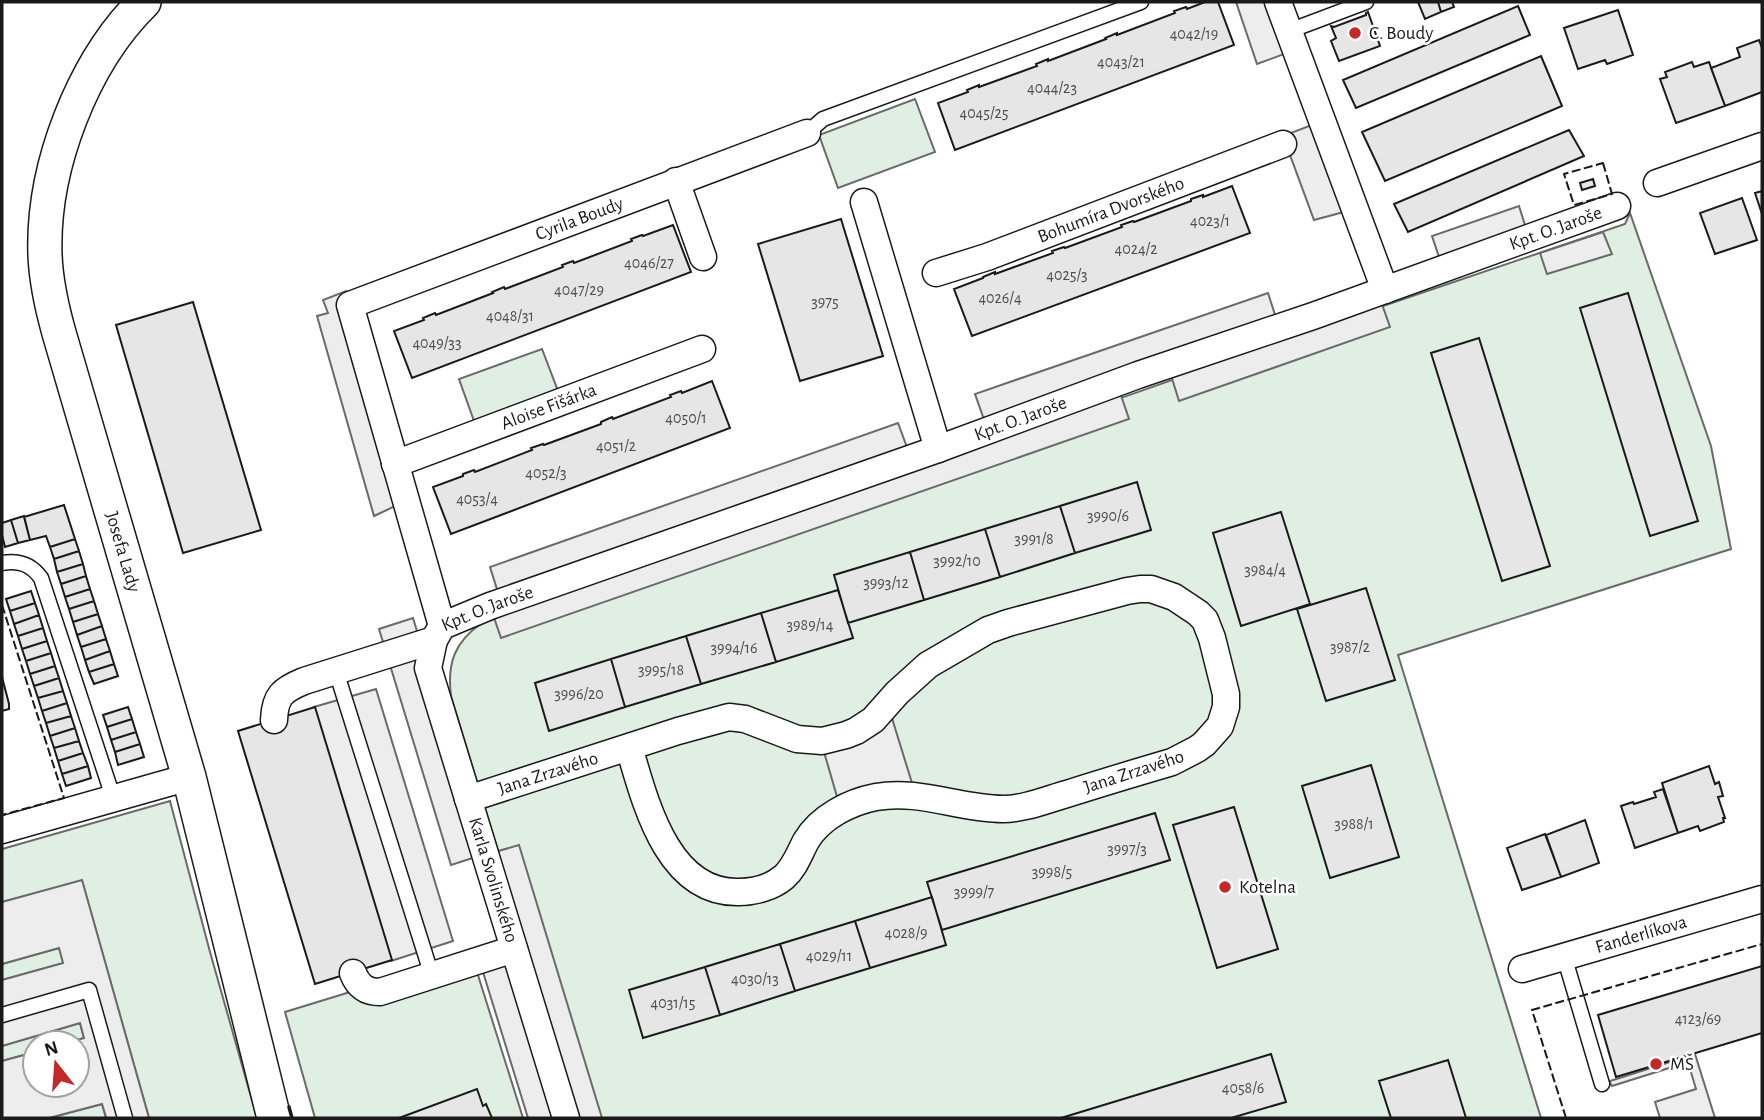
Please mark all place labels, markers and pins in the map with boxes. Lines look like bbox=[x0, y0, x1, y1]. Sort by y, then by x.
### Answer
place label: C. Boudy bbox=[1369, 24, 1433, 43]
marker: C. Boudy bbox=[1347, 25, 1363, 41]
place label: Kotelna bbox=[1239, 878, 1296, 897]
marker: Kotelna bbox=[1217, 879, 1233, 895]
place label: MŠ bbox=[1670, 1053, 1694, 1074]
marker: MŠ bbox=[1648, 1056, 1664, 1072]

